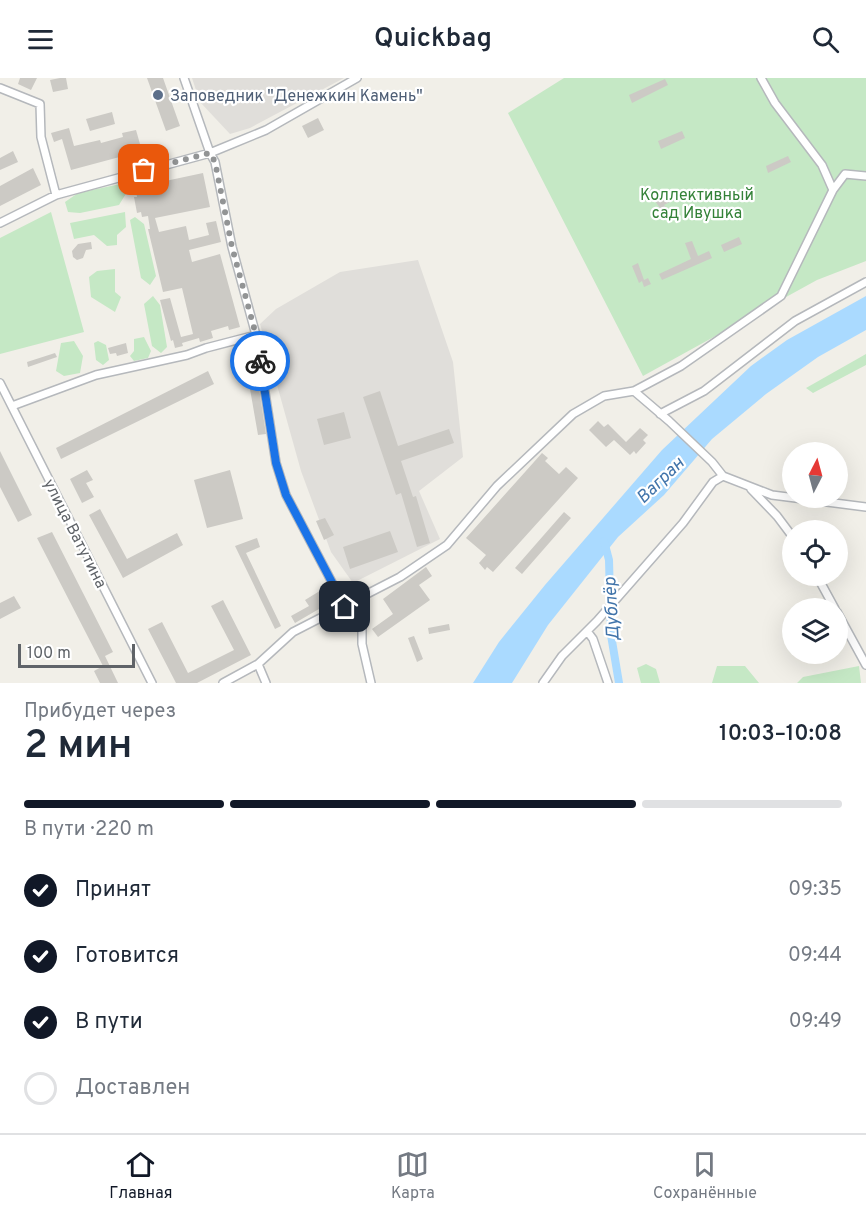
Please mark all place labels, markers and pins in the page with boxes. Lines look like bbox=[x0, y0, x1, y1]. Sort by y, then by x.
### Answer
place label: Заповедник "Денежкин Камень" bbox=[170, 87, 423, 107]
marker: Заповедник "Денежкин Камень" bbox=[151, 88, 165, 102]
pin bbox=[118, 144, 169, 195]
pin bbox=[319, 581, 370, 632]

